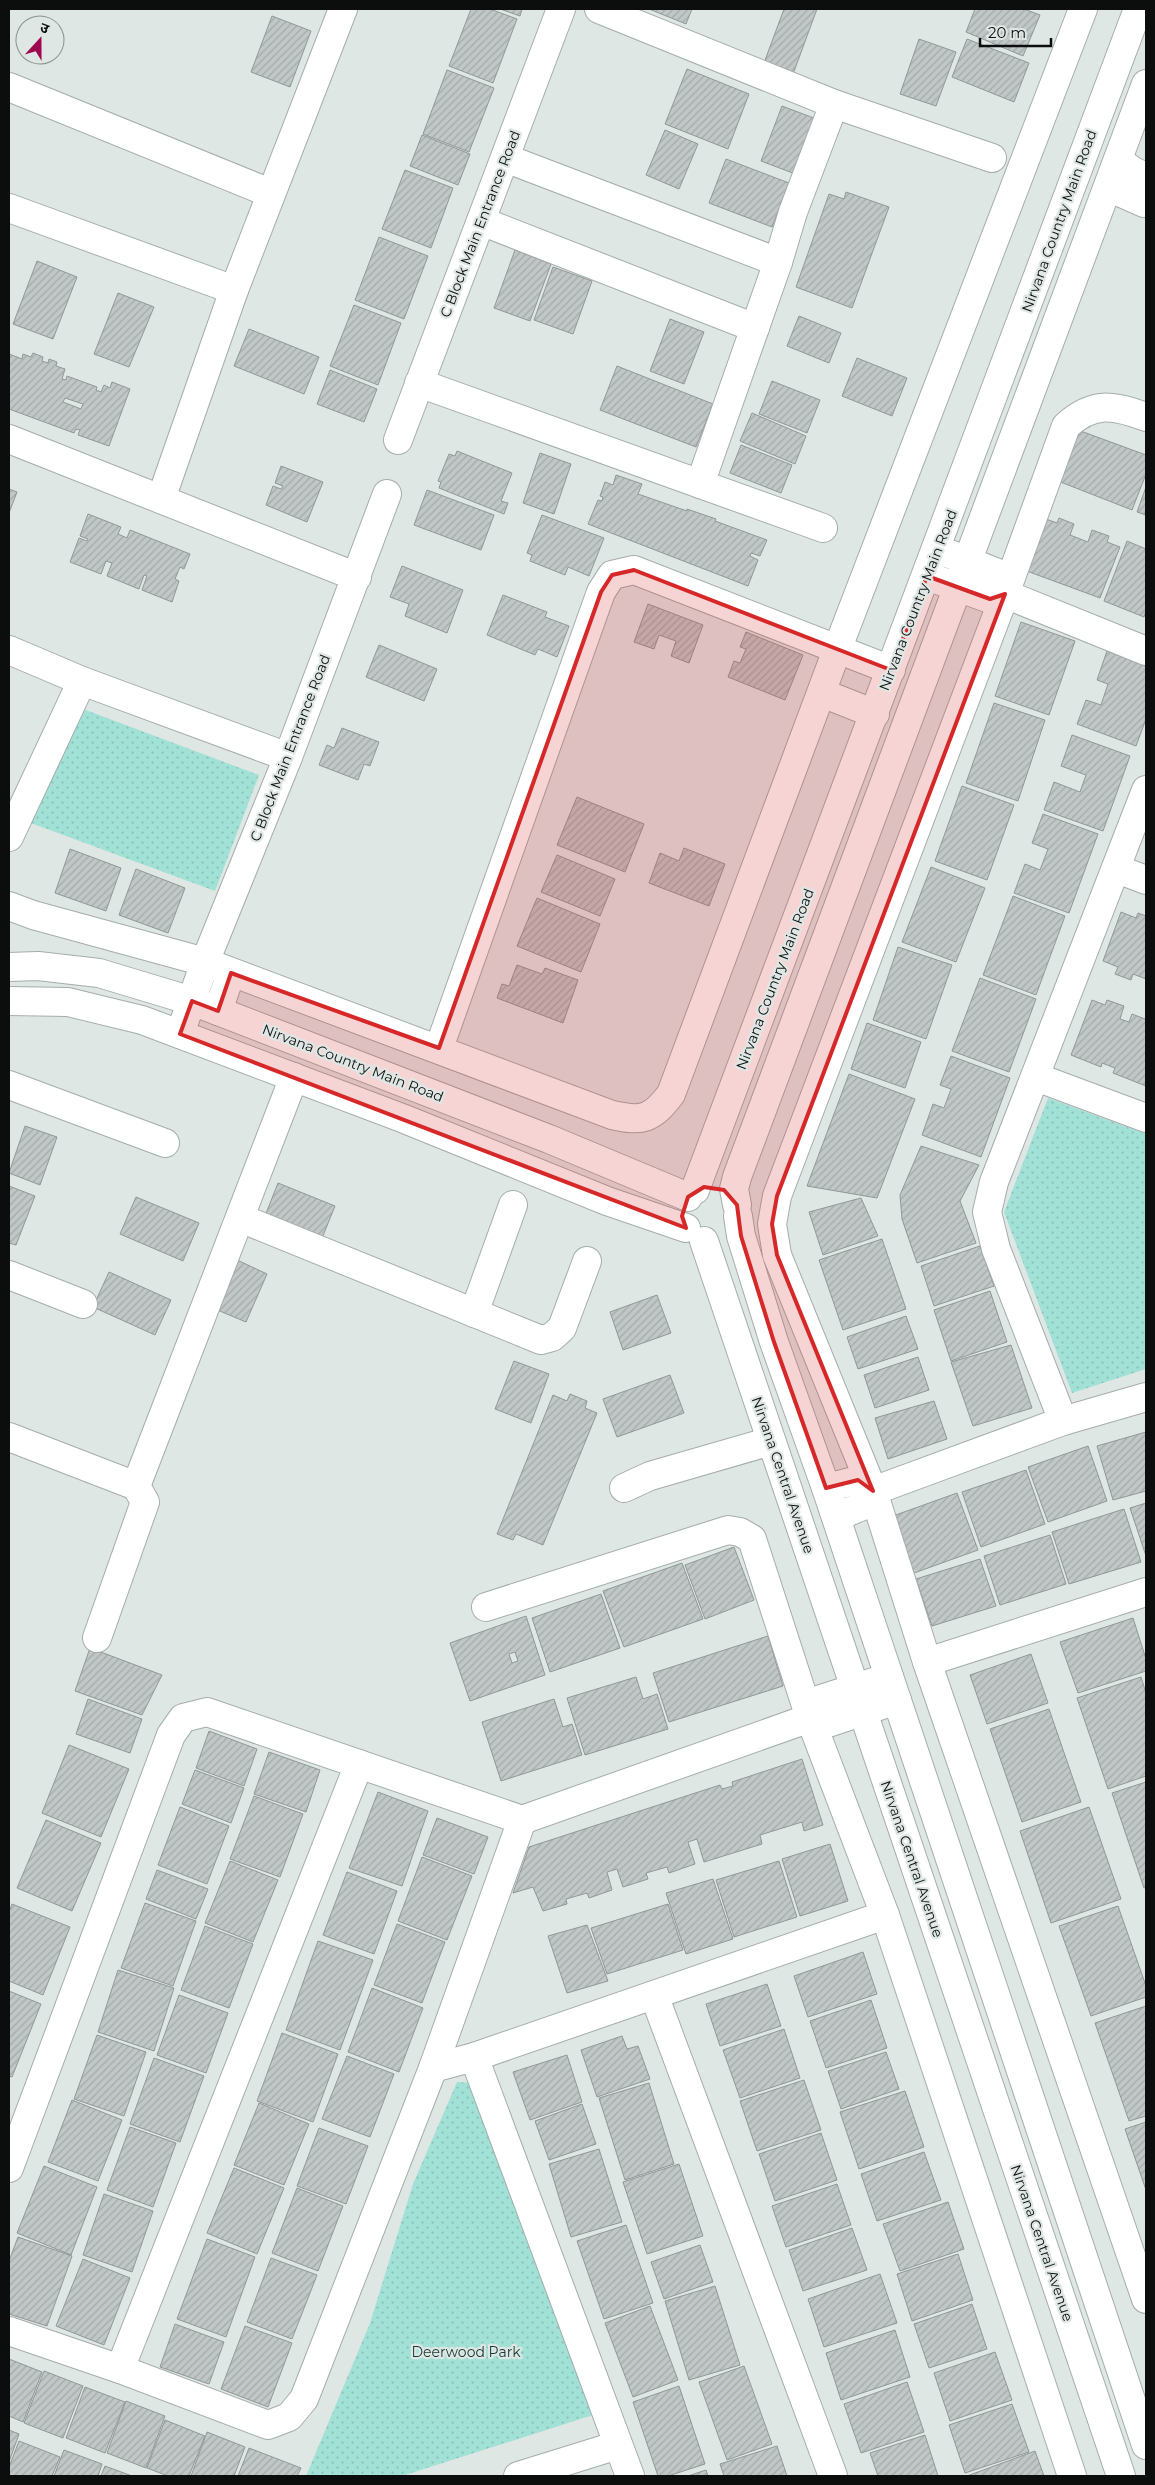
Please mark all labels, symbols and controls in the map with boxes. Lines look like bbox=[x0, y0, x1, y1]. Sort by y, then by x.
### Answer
north arrow bbox=[15, 15, 65, 65]
scale bar bbox=[980, 15, 1051, 47]
text: उ bbox=[38, 18, 52, 38]
text: 20 m bbox=[988, 23, 1026, 42]
street label: Nirvana Country Main Road bbox=[1018, 127, 1100, 315]
street label: C Block Main Entrance Road bbox=[436, 128, 524, 320]
street label: Nirvana Country Main Road bbox=[875, 507, 961, 693]
street label: C Block Main Entrance Road bbox=[246, 652, 334, 844]
street label: Nirvana Country Main Road bbox=[732, 886, 818, 1072]
street label: Nirvana Country Main Road bbox=[260, 1020, 446, 1106]
street label: Nirvana Central Avenue bbox=[748, 1394, 818, 1556]
street label: Nirvana Central Avenue bbox=[877, 1778, 947, 1940]
street label: Nirvana Central Avenue bbox=[1007, 2162, 1077, 2324]
park label: Deerwood Park bbox=[411, 2343, 521, 2361]

